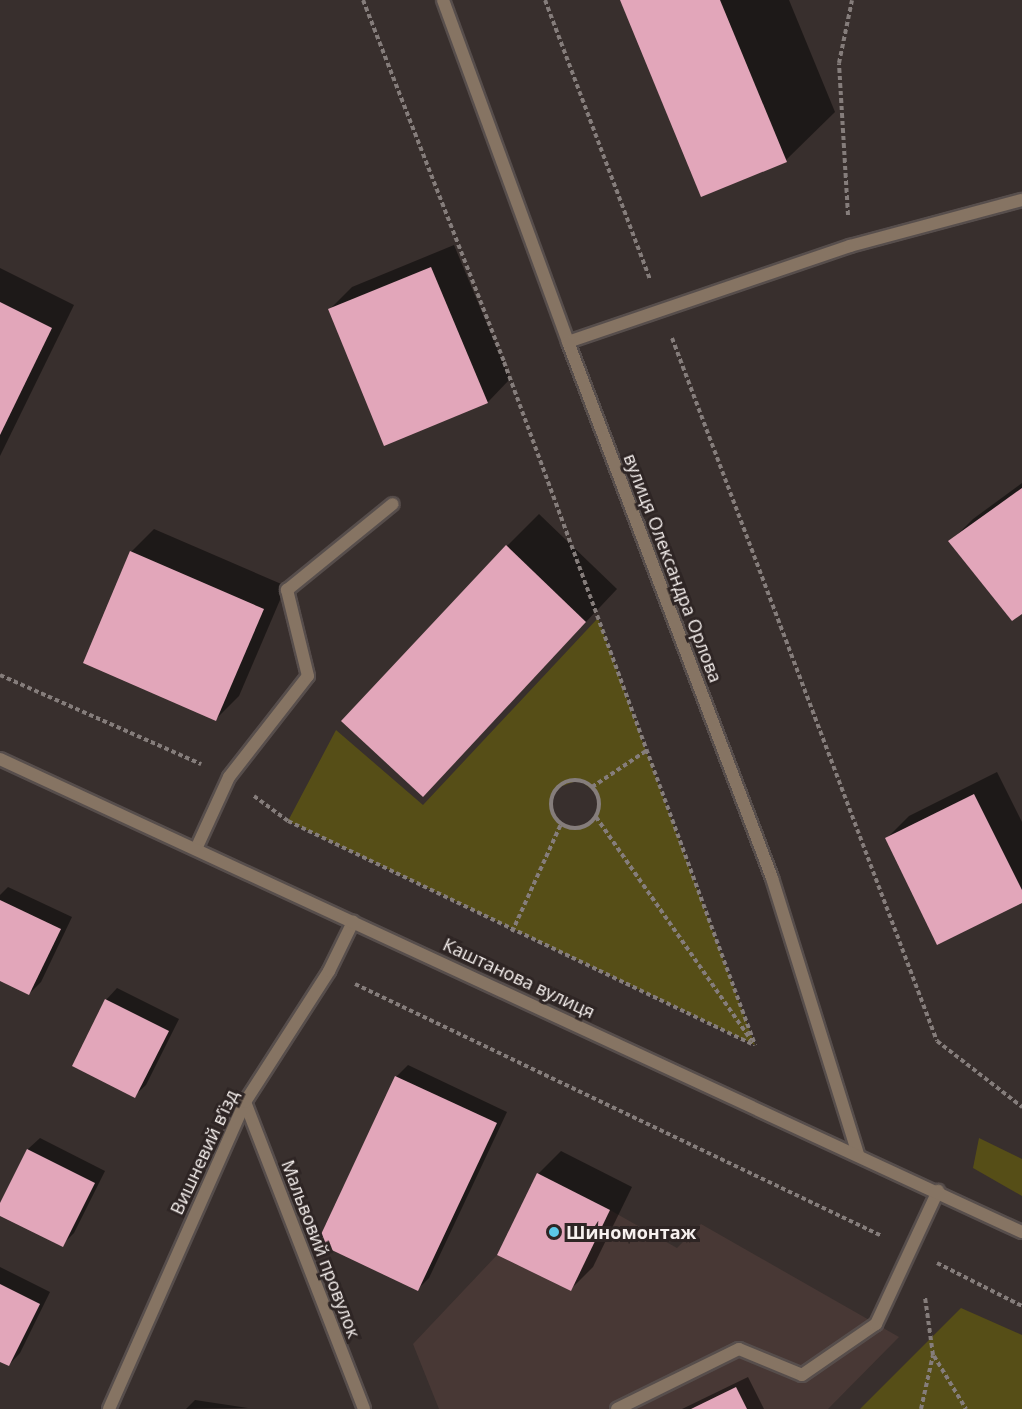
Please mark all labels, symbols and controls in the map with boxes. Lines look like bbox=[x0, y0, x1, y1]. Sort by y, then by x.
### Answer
street label: вулиця Олександра Орлова bbox=[619, 451, 727, 685]
street label: Каштанова вулиця bbox=[440, 933, 598, 1023]
street label: Вишневий в’їзд bbox=[166, 1086, 242, 1218]
street label: Мальвовий провулок bbox=[277, 1157, 365, 1341]
place label: Шиномонтаж bbox=[566, 1221, 696, 1243]
marker: Шиномонтаж bbox=[547, 1225, 561, 1239]

